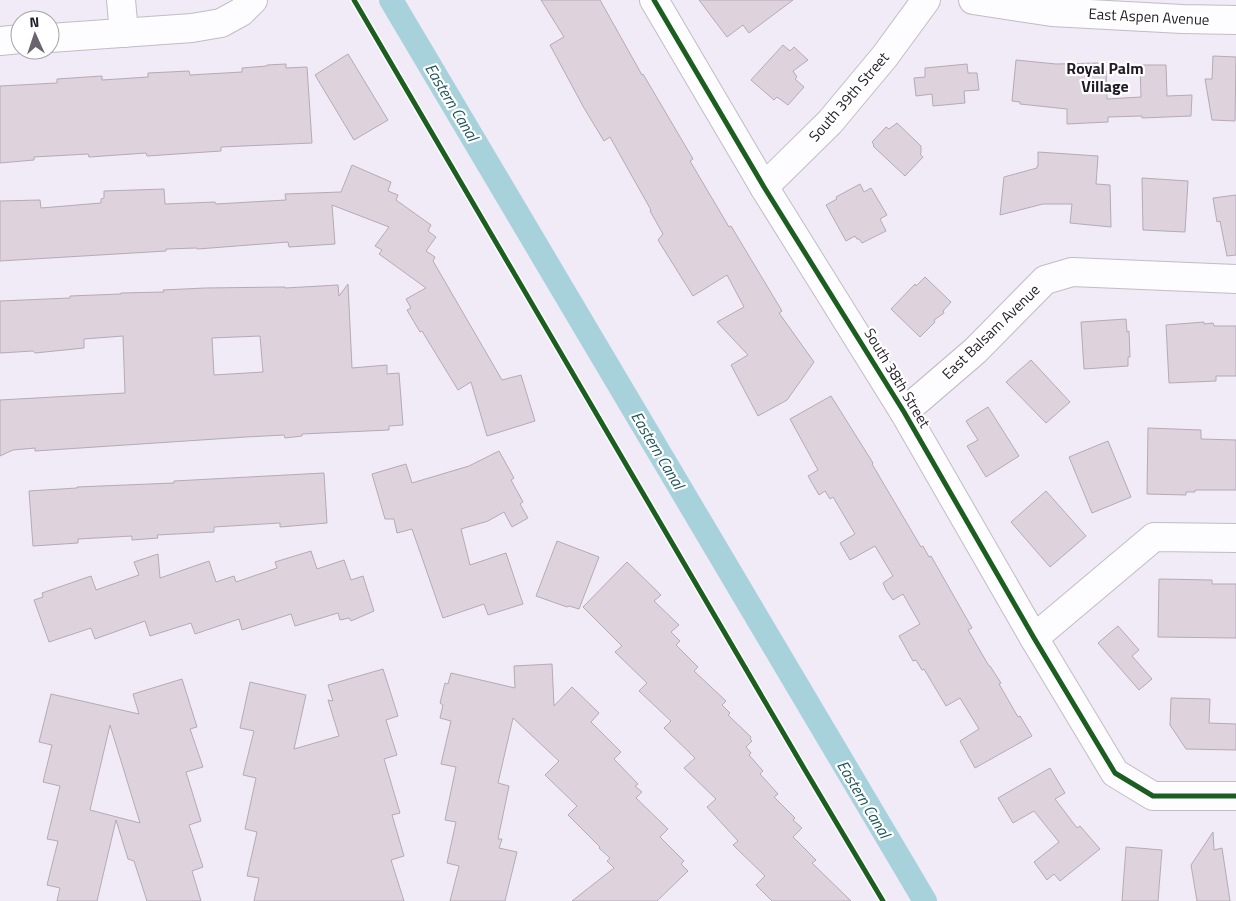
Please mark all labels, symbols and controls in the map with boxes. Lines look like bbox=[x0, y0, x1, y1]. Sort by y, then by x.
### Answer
street label: East Aspen Avenue bbox=[1088, 2, 1210, 31]
north arrow bbox=[10, 10, 60, 60]
text: N bbox=[29, 11, 40, 32]
street label: South 39th Street bbox=[803, 46, 895, 147]
district label: Royal Palm Village bbox=[1066, 56, 1144, 98]
water label: Eastern Canal bbox=[419, 58, 486, 147]
street label: East Balsam Avenue bbox=[936, 279, 1045, 385]
street label: South 38th Street bbox=[859, 324, 937, 433]
water label: Eastern Canal bbox=[625, 406, 692, 495]
water label: Eastern Canal bbox=[831, 755, 898, 844]

